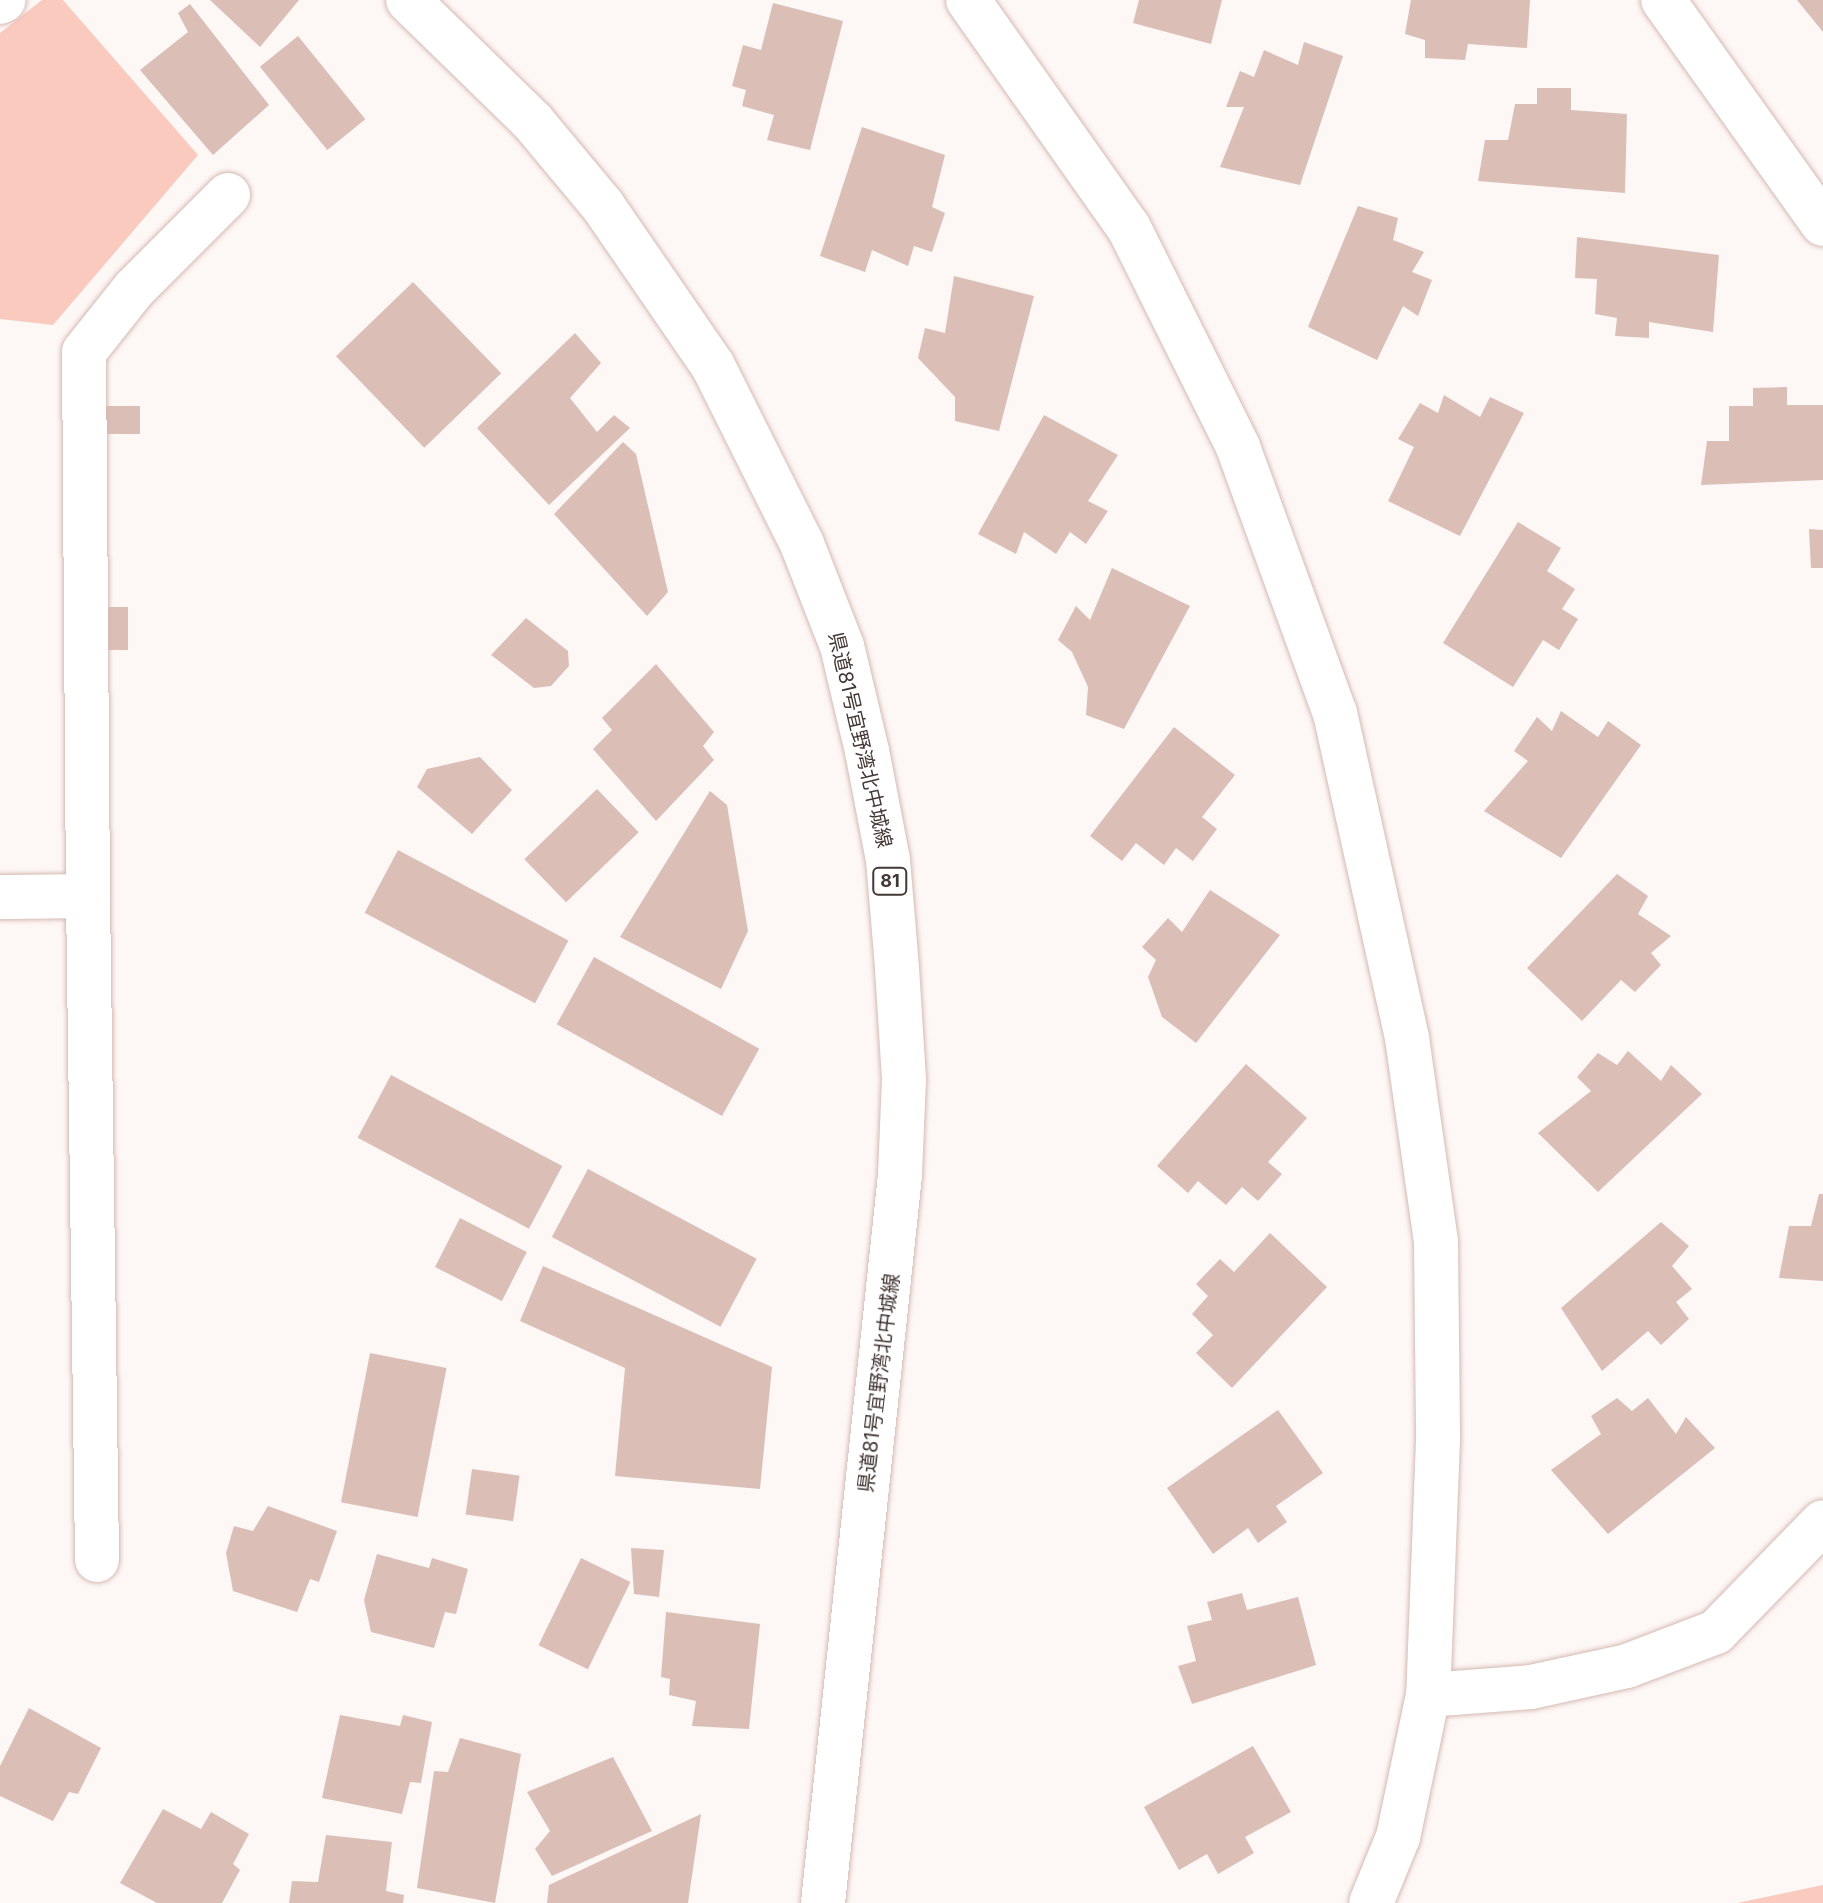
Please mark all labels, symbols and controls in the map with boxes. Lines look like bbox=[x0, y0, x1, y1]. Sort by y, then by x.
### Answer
street label: 県道81号宜野湾北中城線 bbox=[824, 630, 896, 850]
road number: 81 bbox=[872, 867, 908, 895]
street label: 県道81号宜野湾北中城線 bbox=[854, 1272, 904, 1494]

